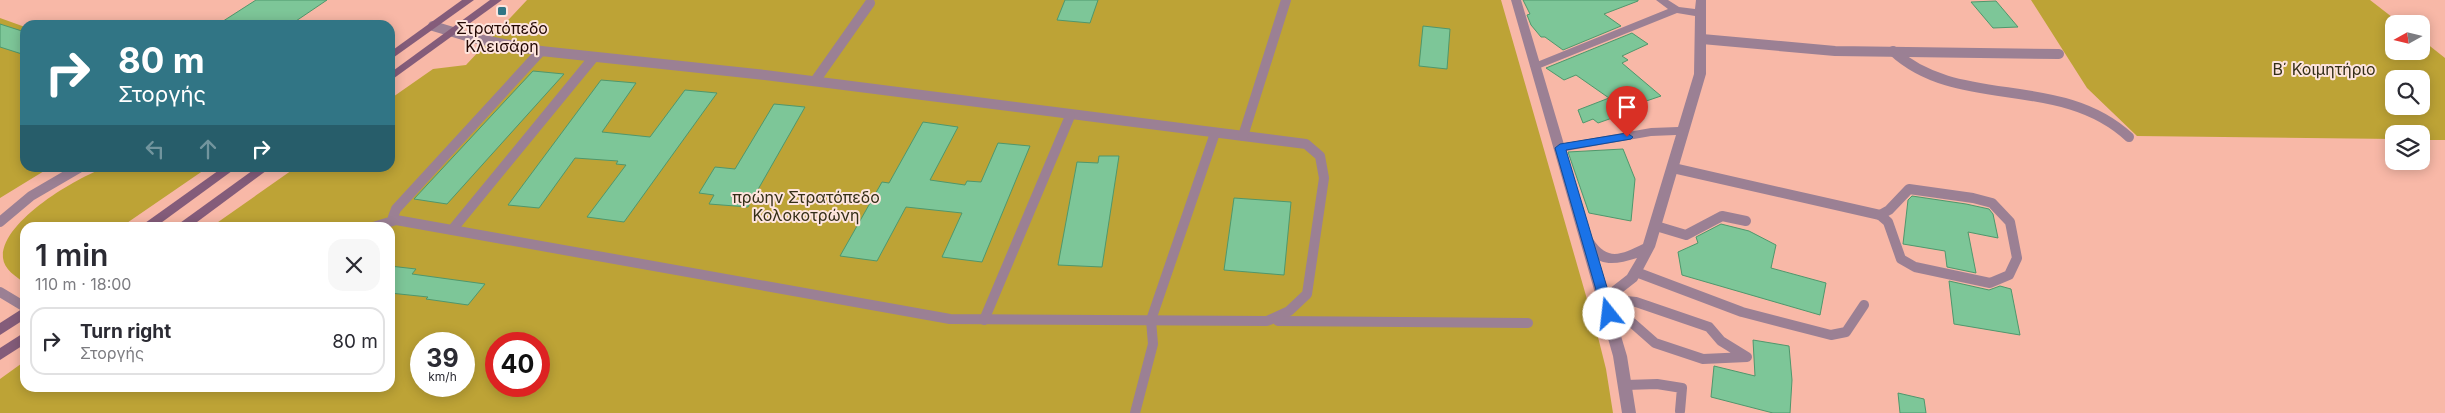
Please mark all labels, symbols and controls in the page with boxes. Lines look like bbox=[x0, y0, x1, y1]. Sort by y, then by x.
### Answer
marker: Στρατόπεδο Κλεισάρη bbox=[496, 5, 508, 17]
north arrow bbox=[2385, 15, 2430, 60]
map controls bbox=[2385, 15, 2430, 170]
place label: Στρατόπεδο Κλεισάρη bbox=[456, 18, 548, 56]
text: 80 m bbox=[118, 39, 205, 81]
icon: right bbox=[35, 40, 100, 105]
park label: Β΄ Κοιμητήριο bbox=[2272, 59, 2376, 79]
button: search bbox=[2385, 70, 2430, 115]
text: Στοργής bbox=[118, 81, 206, 107]
pin bbox=[1606, 86, 1648, 137]
icon: arrive bbox=[1613, 93, 1641, 121]
button: layers bbox=[2385, 125, 2430, 170]
icon: left bbox=[141, 135, 169, 163]
icon: ahead bbox=[194, 135, 222, 163]
icon: right bbox=[247, 135, 275, 163]
park label: πρώην Στρατόπεδο Κολοκοτρώνη bbox=[732, 187, 880, 225]
text: 1 min bbox=[35, 237, 108, 273]
button: close bbox=[328, 239, 380, 291]
text: 110 m · 18:00 bbox=[35, 274, 131, 294]
position arrow bbox=[1582, 287, 1634, 339]
text: Turn right bbox=[80, 320, 171, 343]
icon: right bbox=[37, 327, 65, 355]
text: 80 m bbox=[332, 330, 378, 353]
speed limit sign: 40 bbox=[485, 332, 550, 397]
text: Στοργής bbox=[80, 343, 144, 363]
text: 39 bbox=[426, 343, 459, 373]
text: km/h bbox=[428, 369, 457, 384]

